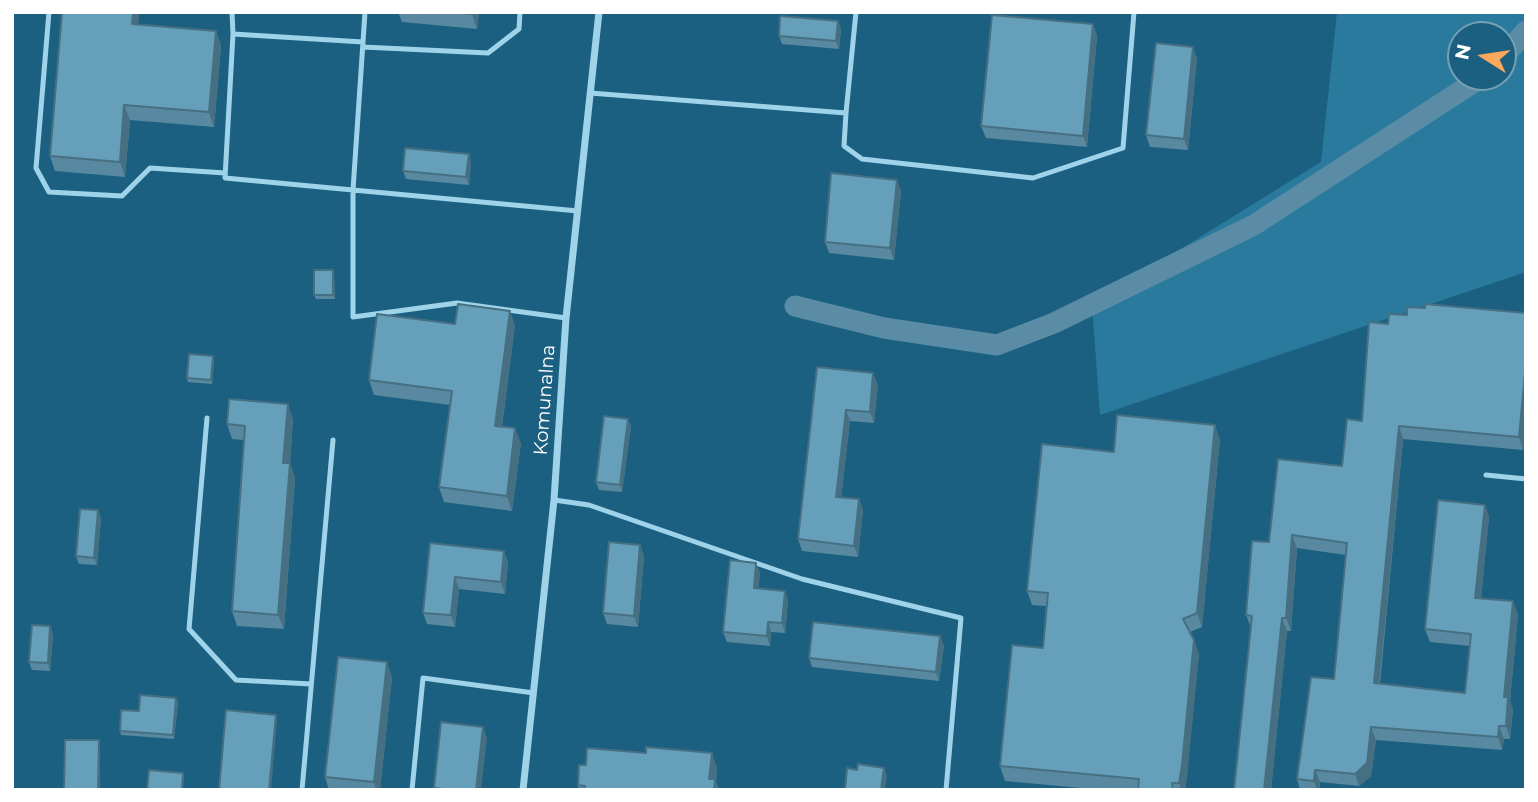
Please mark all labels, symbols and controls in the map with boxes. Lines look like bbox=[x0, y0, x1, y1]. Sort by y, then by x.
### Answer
north arrow bbox=[1447, 21, 1517, 91]
text: N bbox=[1450, 42, 1476, 62]
street label: Komunalna bbox=[530, 344, 560, 456]

